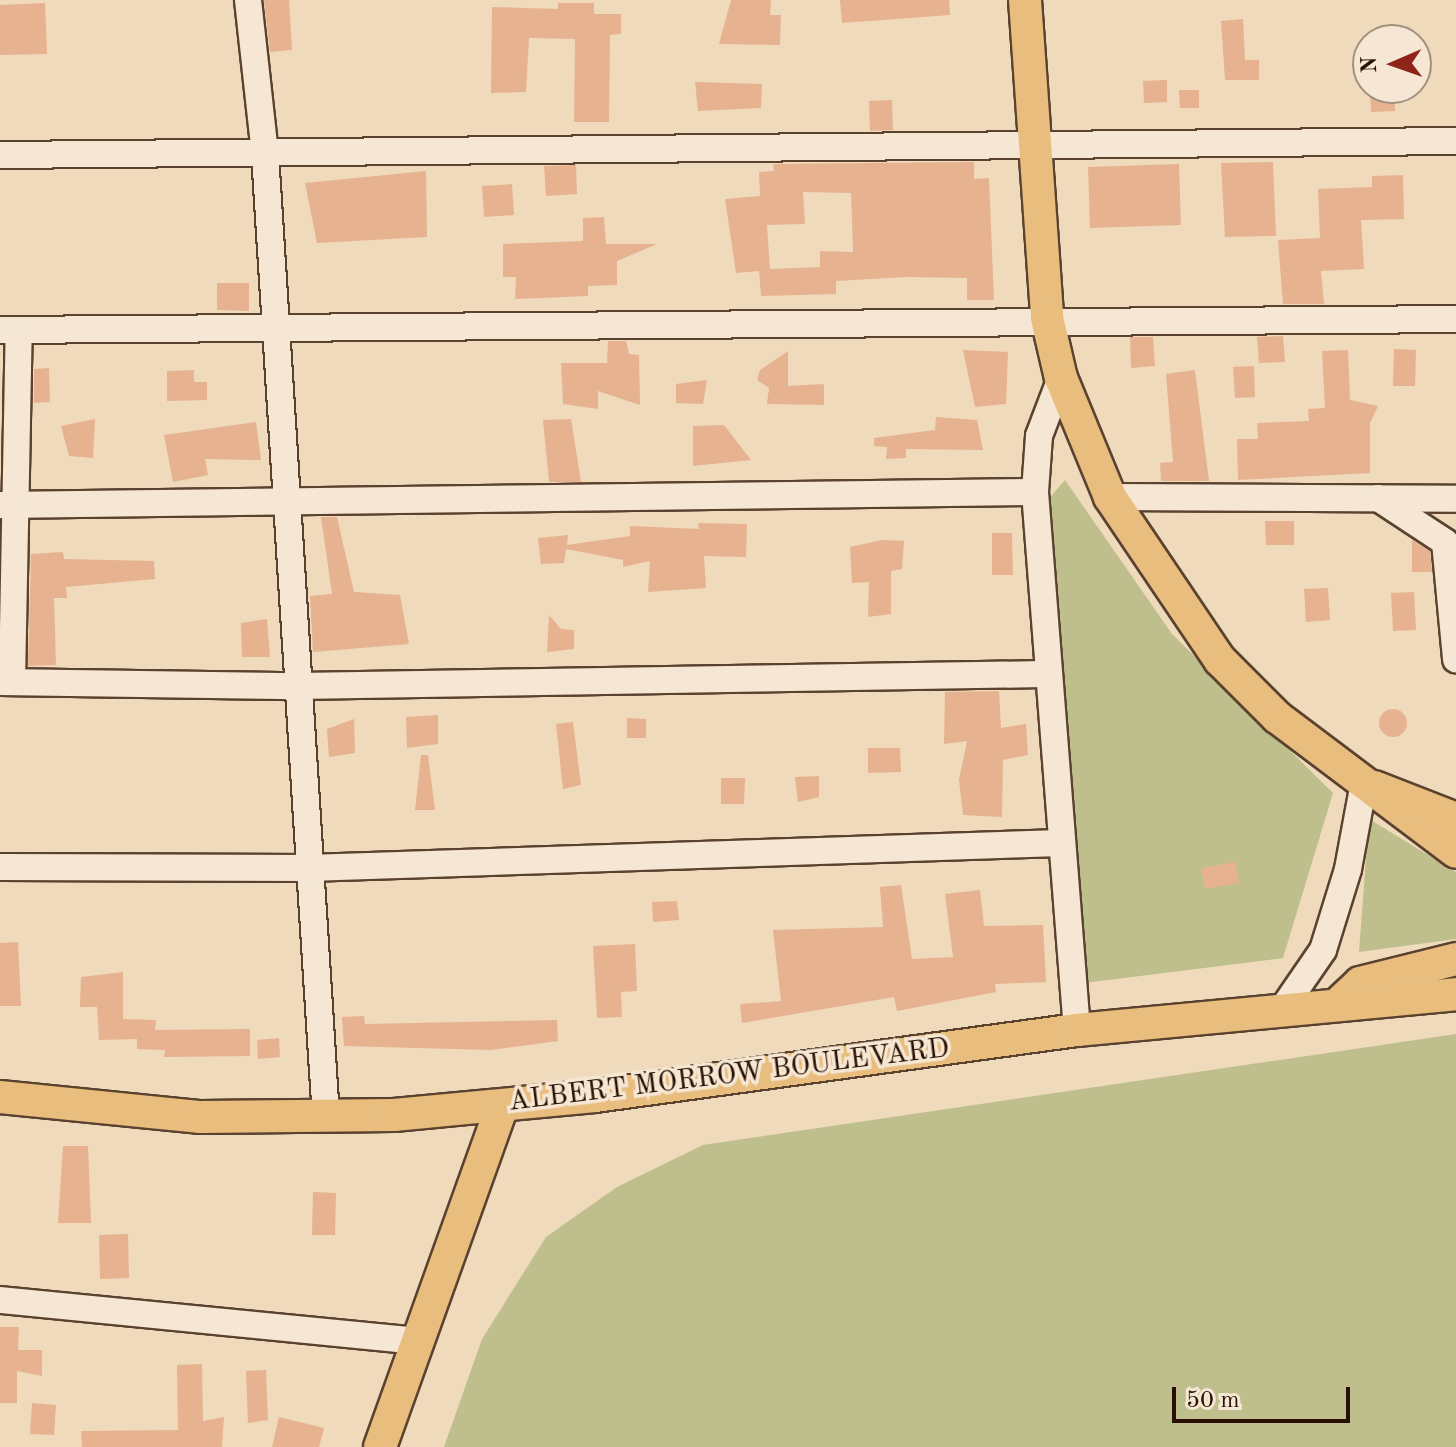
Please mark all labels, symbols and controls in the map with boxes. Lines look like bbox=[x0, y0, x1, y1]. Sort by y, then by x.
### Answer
north arrow bbox=[1352, 24, 1432, 104]
text: N bbox=[1359, 56, 1381, 74]
street label: ALBERT MORROW BOULEVARD bbox=[507, 1032, 951, 1120]
scale bar bbox=[1176, 1371, 1354, 1421]
text: 50 m bbox=[1186, 1389, 1240, 1413]

